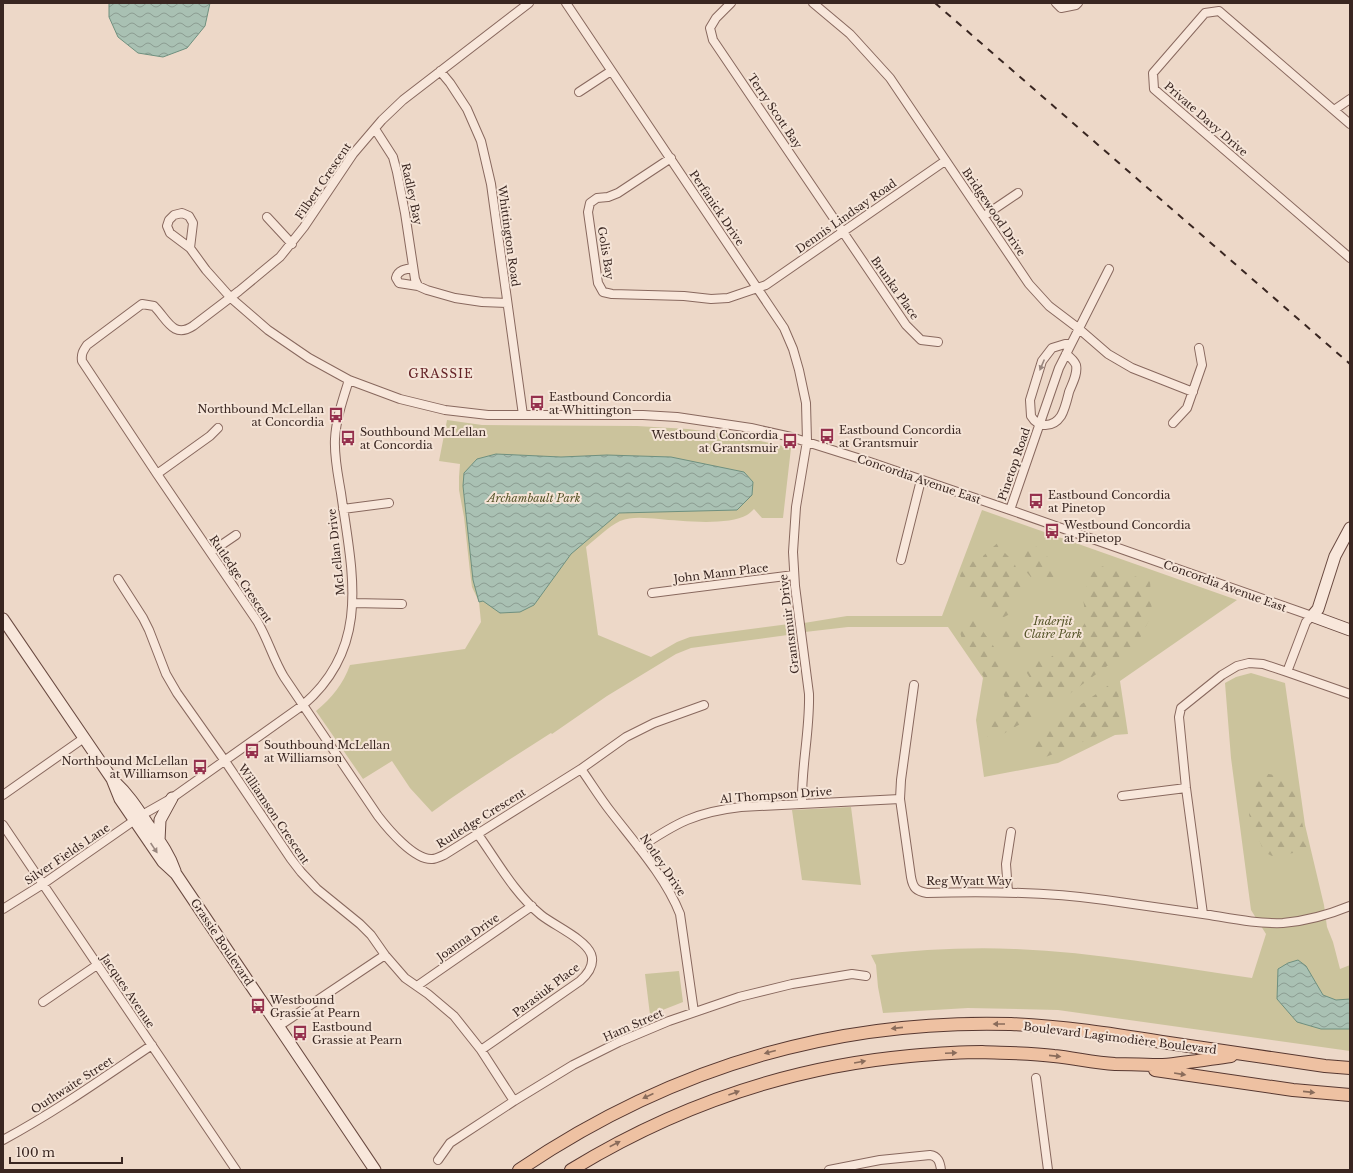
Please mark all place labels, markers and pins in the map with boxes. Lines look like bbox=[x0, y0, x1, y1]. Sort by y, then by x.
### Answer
place label: Eastbound Concordia at Whittington bbox=[549, 390, 672, 417]
bus stop icon: Eastbound Concordia at Whittington bbox=[528, 394, 546, 412]
place label: Northbound McLellan at Concordia bbox=[198, 402, 325, 429]
bus stop icon: Northbound McLellan at Concordia bbox=[327, 406, 345, 424]
place label: Eastbound Concordia at Grantsmuir bbox=[839, 423, 962, 450]
place label: Southbound McLellan at Concordia bbox=[360, 425, 486, 452]
bus stop icon: Eastbound Concordia at Grantsmuir bbox=[818, 427, 836, 445]
place label: Westbound Concordia at Grantsmuir bbox=[650, 428, 779, 455]
bus stop icon: Southbound McLellan at Concordia bbox=[339, 429, 357, 447]
bus stop icon: Westbound Concordia at Grantsmuir bbox=[781, 432, 799, 450]
place label: Eastbound Concordia at Pinetop bbox=[1048, 488, 1171, 515]
bus stop icon: Eastbound Concordia at Pinetop bbox=[1027, 492, 1045, 510]
place label: Westbound Concordia at Pinetop bbox=[1063, 518, 1191, 545]
bus stop icon: Westbound Concordia at Pinetop bbox=[1043, 522, 1061, 540]
place label: Southbound McLellan at Williamson bbox=[264, 738, 390, 765]
bus stop icon: Southbound McLellan at Williamson bbox=[243, 742, 261, 760]
place label: Northbound McLellan at Williamson bbox=[62, 754, 188, 781]
bus stop icon: Northbound McLellan at Williamson bbox=[191, 758, 209, 776]
place label: Westbound Grassie at Pearn bbox=[269, 993, 360, 1020]
bus stop icon: Westbound Grassie at Pearn bbox=[249, 997, 267, 1015]
place label: Eastbound Grassie at Pearn bbox=[312, 1020, 402, 1047]
bus stop icon: Eastbound Grassie at Pearn bbox=[291, 1024, 309, 1042]

